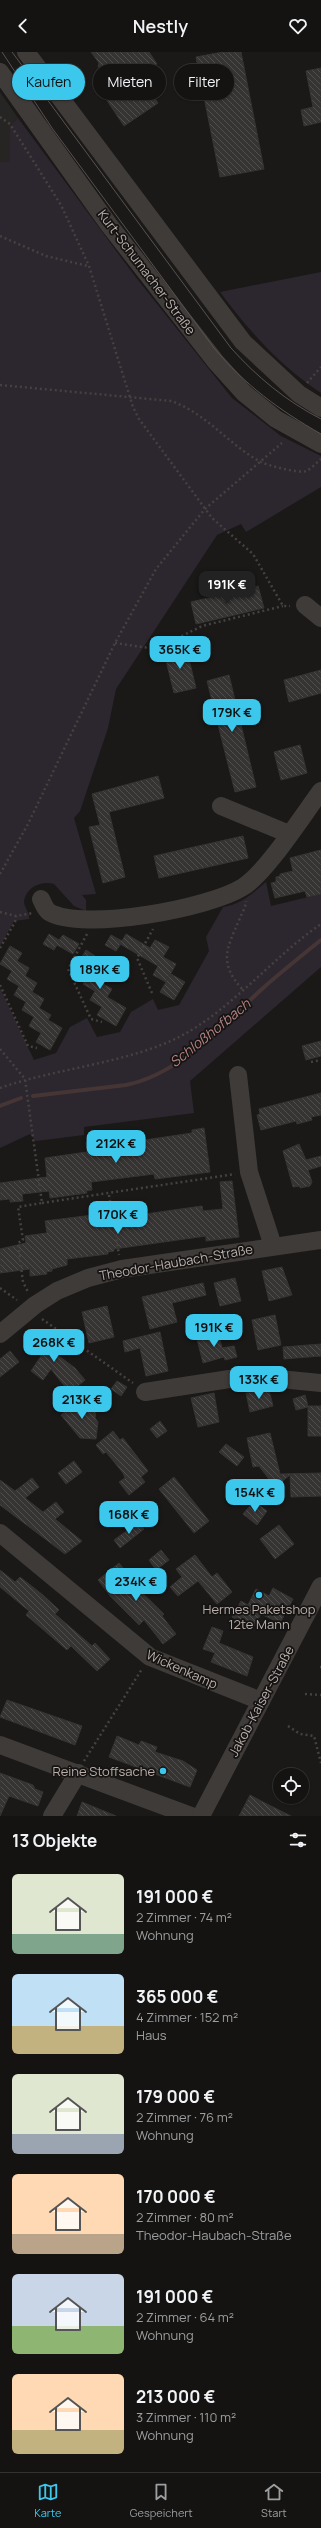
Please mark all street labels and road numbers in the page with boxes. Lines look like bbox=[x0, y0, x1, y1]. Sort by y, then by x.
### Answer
street label: Kurt-Schumacher-Straße bbox=[94, 206, 200, 338]
street label: Theodor-Haubach-Straße bbox=[98, 1240, 255, 1284]
street label: Jakob-Kaiser-Straße bbox=[224, 1642, 298, 1760]
street label: Wickenkamp bbox=[144, 1645, 221, 1693]

